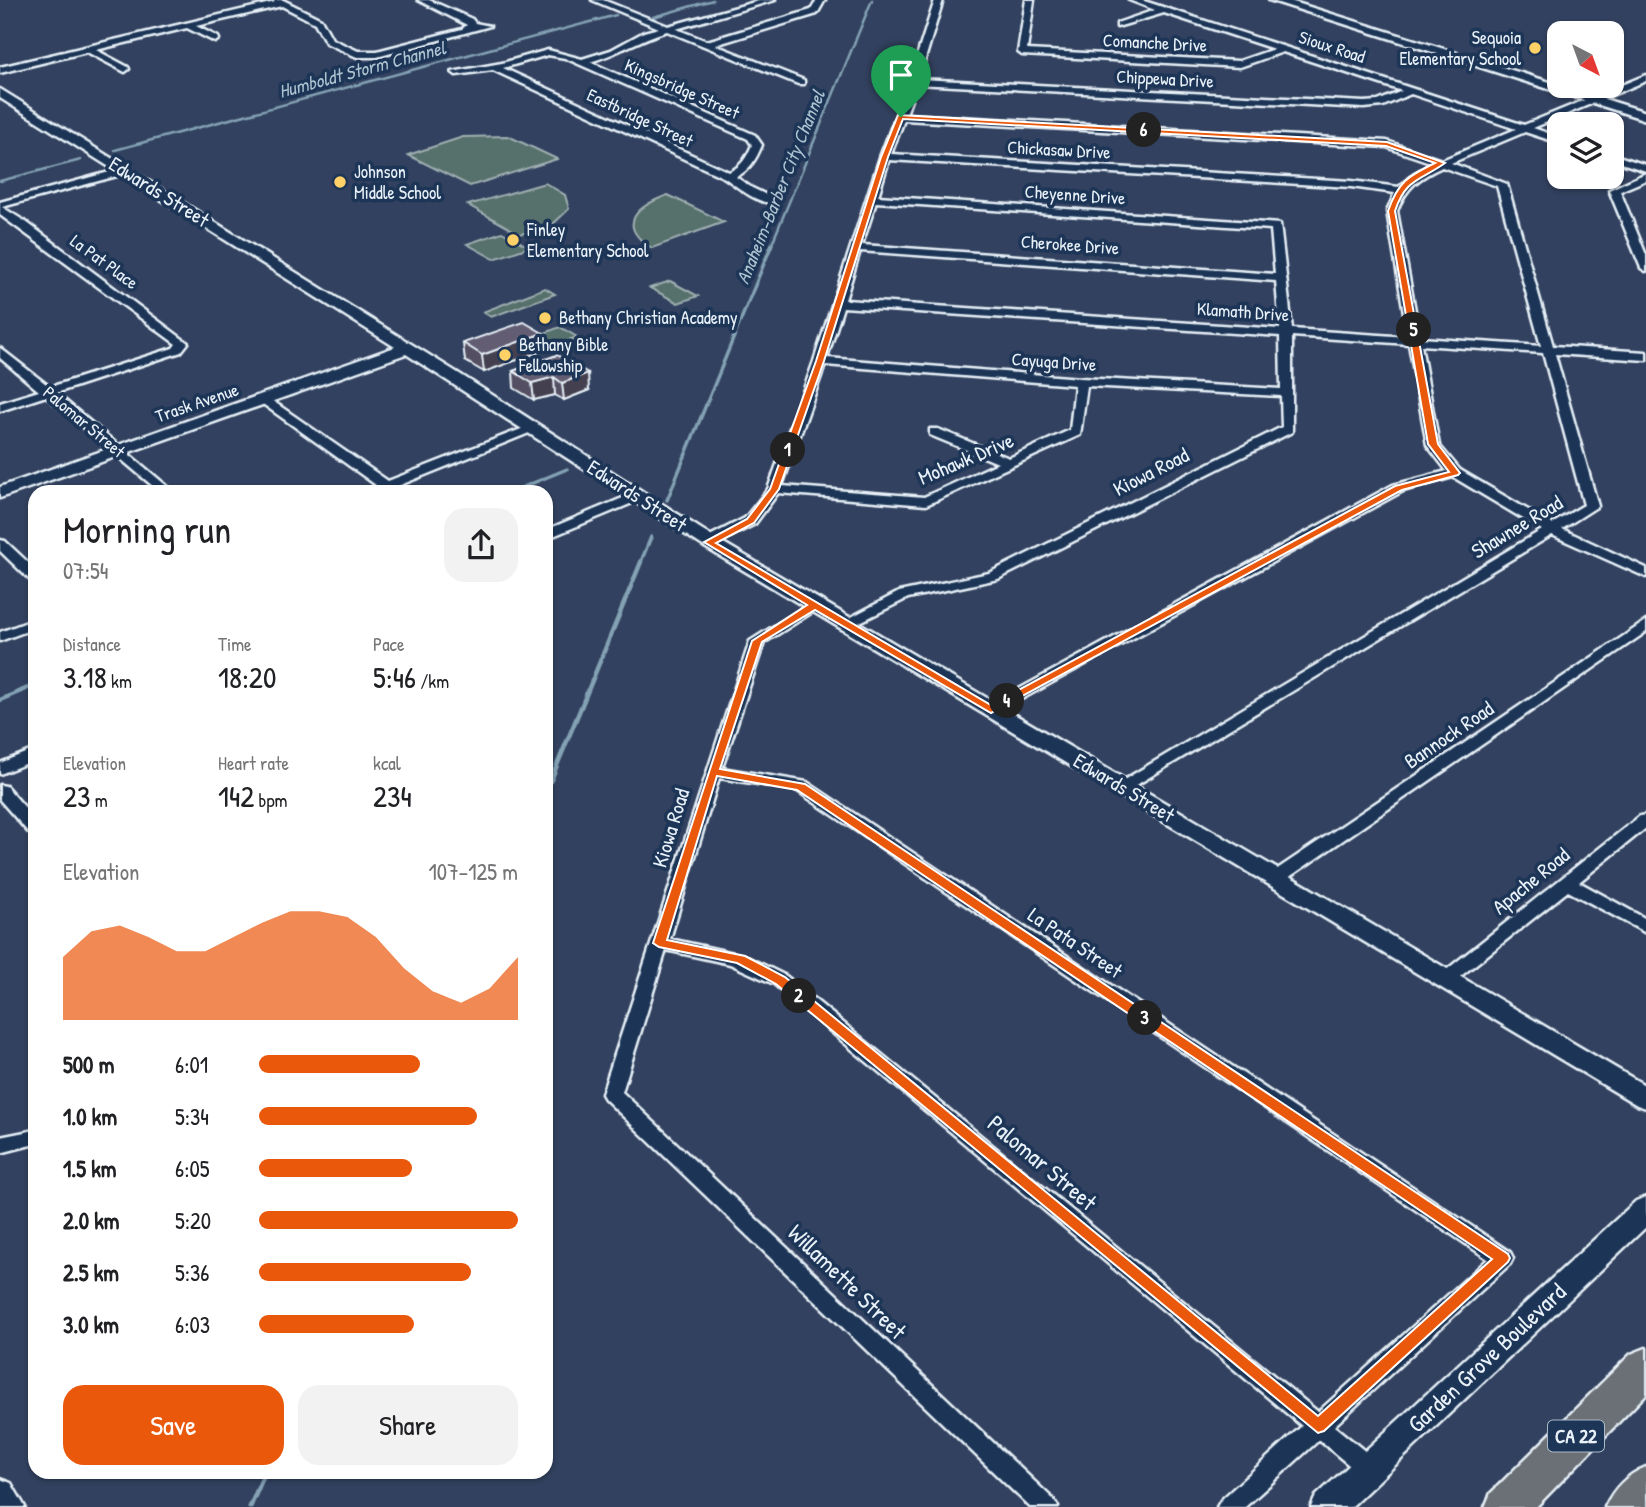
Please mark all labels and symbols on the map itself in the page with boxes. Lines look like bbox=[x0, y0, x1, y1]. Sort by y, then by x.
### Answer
north arrow bbox=[1547, 21, 1624, 98]
street label: Sioux Road bbox=[1296, 24, 1369, 69]
place label: Sequoia Elementary School bbox=[1400, 25, 1521, 71]
street label: Comanche Drive bbox=[1102, 27, 1208, 58]
water label: Humboldt Storm Channel bbox=[276, 34, 449, 104]
marker: Sequoia Elementary School bbox=[1527, 40, 1543, 56]
pin bbox=[871, 45, 931, 117]
street label: Kingsbridge Street bbox=[621, 52, 744, 125]
street label: Chippewa Drive bbox=[1116, 63, 1214, 94]
street label: Eastbridge Street bbox=[583, 82, 698, 153]
water label: Anaheim-Barber City Channel bbox=[729, 86, 831, 288]
pin: 6 bbox=[1126, 113, 1162, 148]
street label: Chickasaw Drive bbox=[1007, 134, 1111, 165]
street label: Edwards Street bbox=[103, 149, 216, 234]
place label: Johnson Middle School bbox=[354, 159, 441, 205]
marker: Johnson Middle School bbox=[332, 174, 348, 190]
street label: Cheyenne Drive bbox=[1024, 179, 1126, 210]
place label: Finley Elementary School bbox=[526, 217, 649, 263]
street label: La Pat Place bbox=[65, 228, 143, 295]
street label: Cherokee Drive bbox=[1020, 229, 1120, 260]
marker: Finley Elementary School bbox=[505, 232, 521, 248]
street label: Klamath Drive bbox=[1196, 296, 1290, 327]
place label: Bethany Christian Academy bbox=[559, 305, 738, 330]
marker: Bethany Christian Academy bbox=[537, 310, 553, 326]
pin: 5 bbox=[1396, 312, 1432, 348]
place label: Bethany Bible Fellowship bbox=[518, 332, 609, 378]
street label: Cayuga Drive bbox=[1011, 346, 1097, 377]
marker: Bethany Bible Fellowship bbox=[497, 347, 513, 363]
street label: Trask Avenue bbox=[152, 377, 242, 428]
street label: Palomar Street bbox=[38, 380, 131, 464]
street label: Mohawk Drive bbox=[914, 425, 1018, 492]
pin: 1 bbox=[770, 433, 806, 468]
street label: Kiowa Road bbox=[1108, 440, 1194, 503]
street label: Edwards Street bbox=[582, 453, 693, 539]
street label: Shawnee Road bbox=[1466, 488, 1568, 565]
pin: 4 bbox=[990, 684, 1024, 718]
street label: Bannock Road bbox=[1398, 694, 1499, 775]
street label: Edwards Street bbox=[1068, 746, 1181, 830]
street label: Kiowa Road bbox=[645, 785, 696, 871]
street label: Apache Road bbox=[1486, 840, 1576, 921]
street label: La Pata Street bbox=[1022, 900, 1129, 985]
pin: 2 bbox=[782, 978, 816, 1014]
pin: 3 bbox=[1128, 1000, 1162, 1036]
street label: Palomar Street bbox=[981, 1107, 1105, 1218]
street label: Willamette Street bbox=[781, 1217, 914, 1347]
street label: Garden Grove Boulevard bbox=[1400, 1275, 1572, 1439]
road number: CA 22 bbox=[1548, 1420, 1604, 1452]

